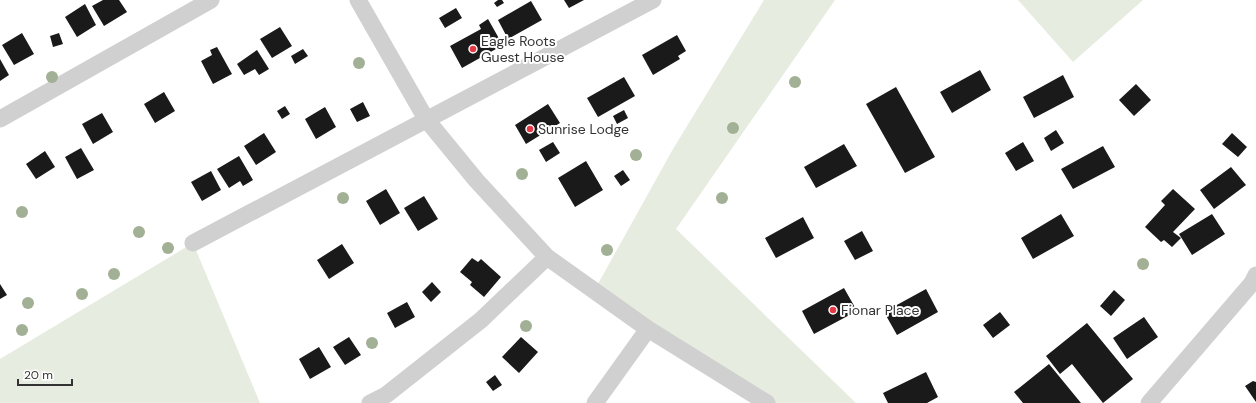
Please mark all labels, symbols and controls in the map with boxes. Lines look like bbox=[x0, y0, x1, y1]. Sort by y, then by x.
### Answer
place label: Eagle Roots Guest House bbox=[481, 32, 564, 66]
marker: Eagle Roots Guest House bbox=[468, 44, 478, 54]
place label: Sunrise Lodge bbox=[538, 120, 629, 138]
marker: Sunrise Lodge bbox=[525, 124, 535, 134]
place label: Fionar Place bbox=[841, 301, 920, 319]
marker: Fionar Place bbox=[828, 305, 838, 315]
scale bar bbox=[18, 361, 72, 387]
text: 20 m bbox=[24, 367, 53, 383]

